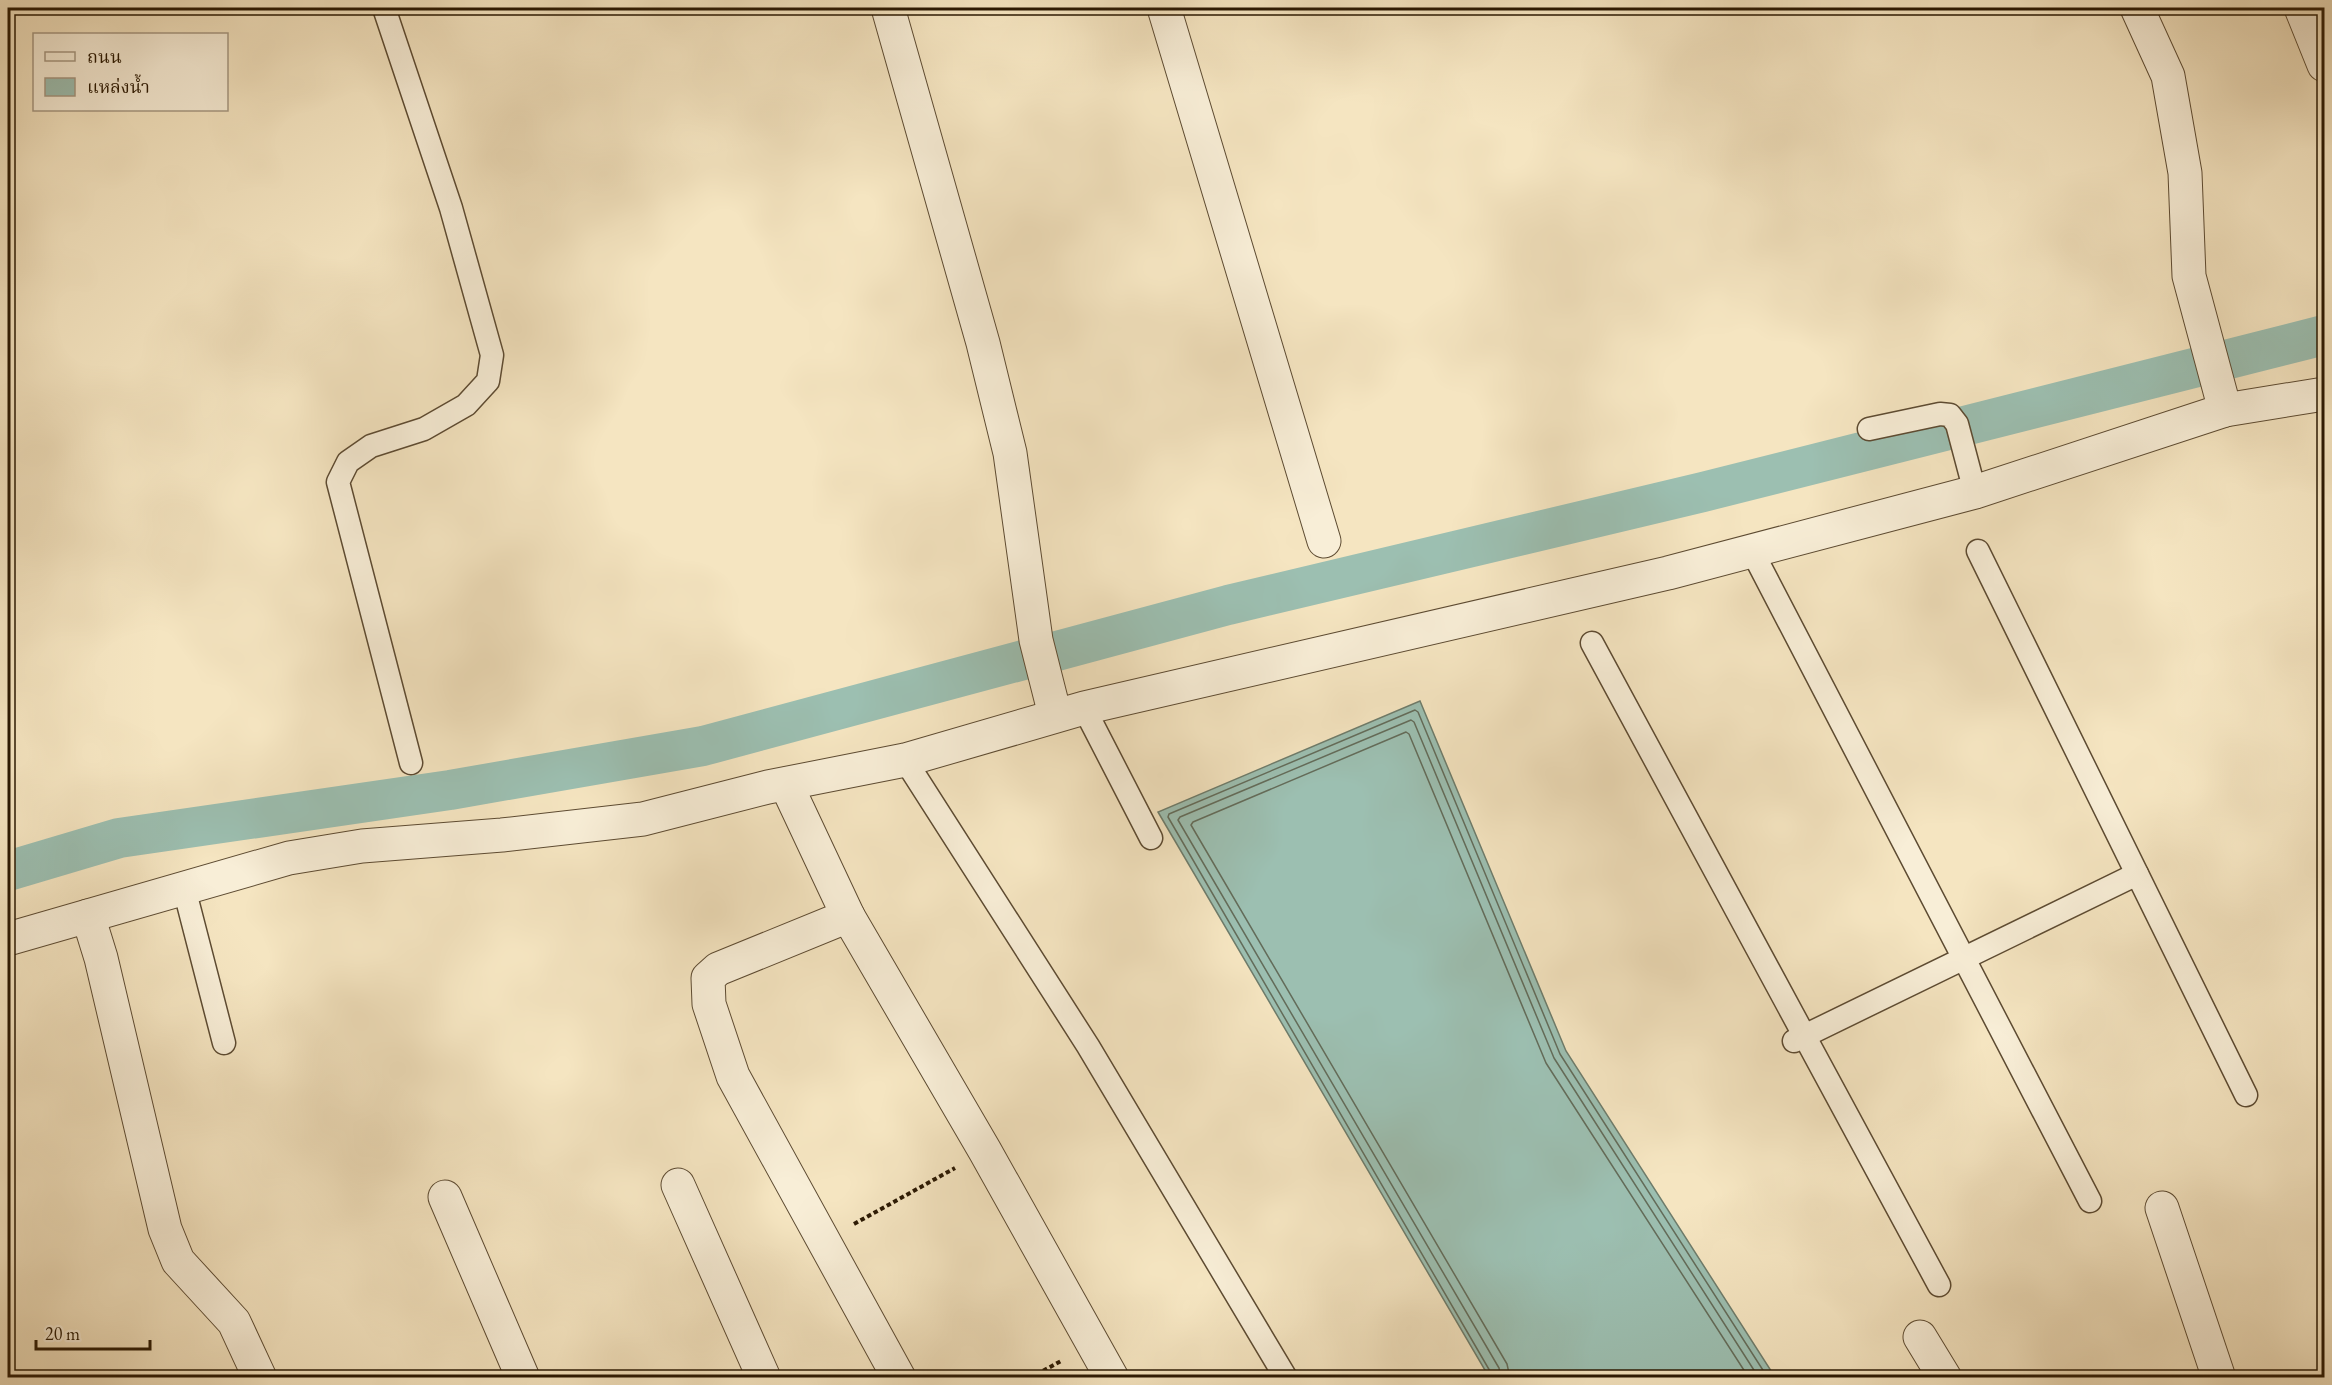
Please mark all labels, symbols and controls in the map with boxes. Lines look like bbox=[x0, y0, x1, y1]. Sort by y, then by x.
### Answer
legend bbox=[33, 33, 228, 111]
text: ถนน bbox=[87, 45, 122, 68]
text: แหล่งน้ำ bbox=[87, 73, 150, 98]
scale bar bbox=[36, 1313, 150, 1351]
text: 20 m bbox=[45, 1322, 80, 1345]

